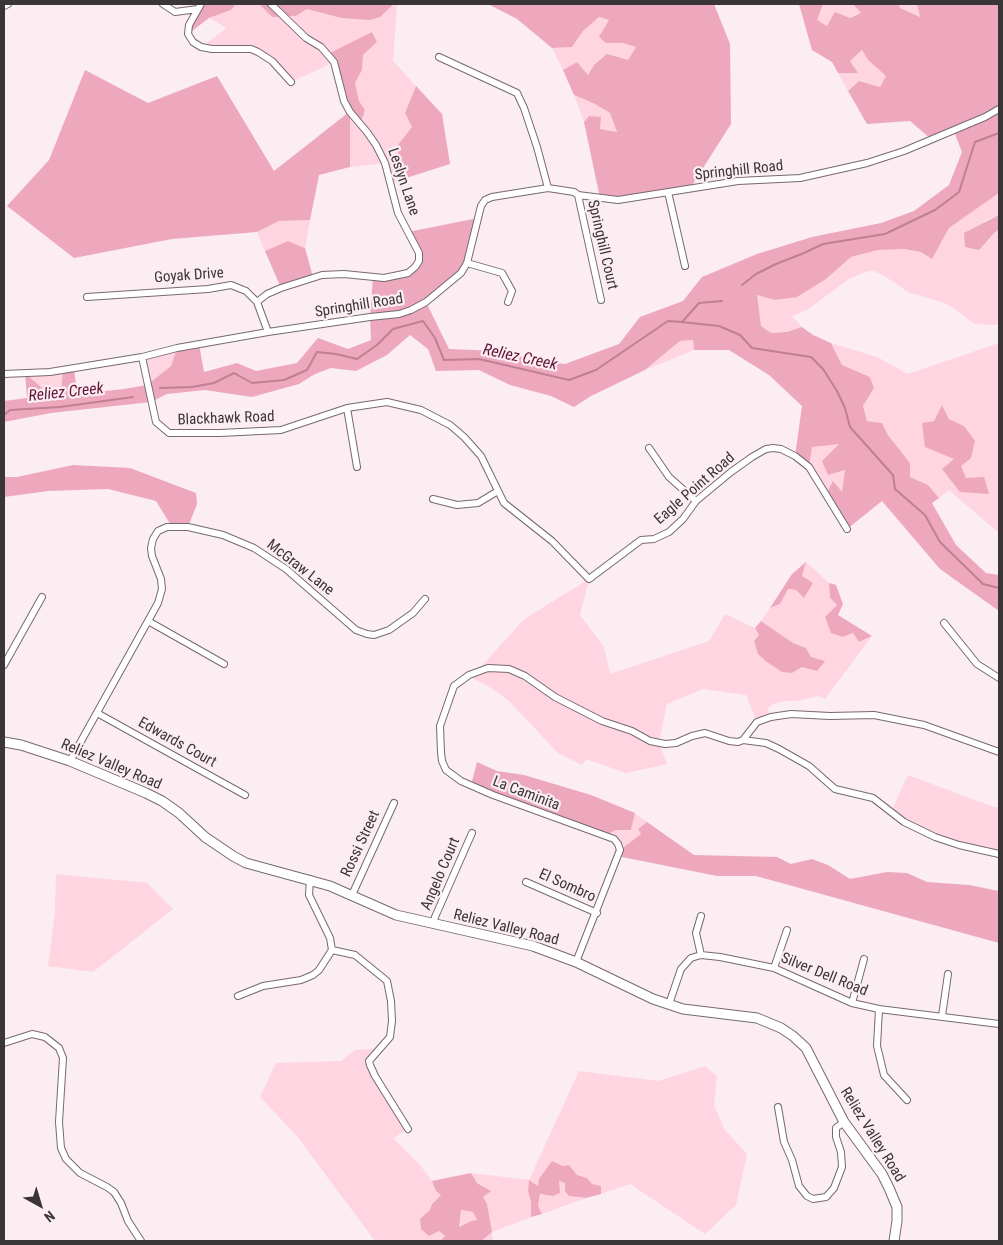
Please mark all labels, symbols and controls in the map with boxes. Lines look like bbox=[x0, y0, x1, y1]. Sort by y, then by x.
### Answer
street label: Leslyn Lane bbox=[383, 146, 423, 218]
street label: Springhill Road bbox=[694, 157, 784, 185]
street label: Springhill Court bbox=[583, 198, 621, 292]
street label: Goyak Drive bbox=[154, 265, 224, 287]
street label: Springhill Road bbox=[314, 290, 404, 322]
water label: Reliez Creek bbox=[481, 341, 559, 375]
water label: Reliez Creek bbox=[28, 380, 104, 406]
street label: Blackhawk Road bbox=[177, 408, 275, 430]
street label: Eagle Point Road bbox=[651, 449, 739, 529]
street label: McGraw Lane bbox=[263, 536, 337, 600]
street label: Edwards Court bbox=[135, 714, 219, 772]
street label: Reliez Valley Road bbox=[58, 736, 164, 794]
street label: La Caminita bbox=[490, 773, 562, 815]
street label: Rossi Street bbox=[338, 808, 384, 880]
street label: Angelo Court bbox=[418, 835, 464, 913]
street label: El Sombro bbox=[536, 866, 598, 906]
street label: Reliez Valley Road bbox=[452, 906, 560, 950]
street label: Silver Dell Road bbox=[778, 949, 870, 1001]
street label: Reliez Valley Road bbox=[836, 1085, 908, 1185]
north arrow bbox=[15, 1180, 65, 1230]
text: N bbox=[41, 1208, 58, 1226]

